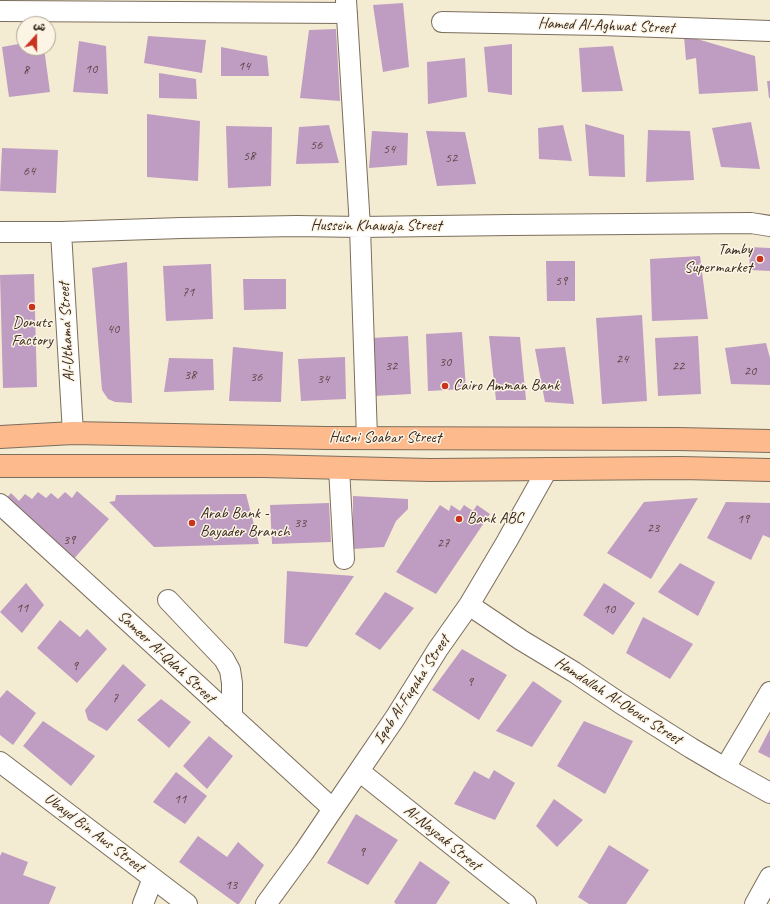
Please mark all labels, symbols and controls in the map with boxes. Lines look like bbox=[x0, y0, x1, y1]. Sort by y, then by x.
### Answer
street label: Hamed Al-Aghwat Street bbox=[537, 14, 675, 38]
north arrow bbox=[16, 16, 56, 56]
text: ش bbox=[32, 17, 48, 34]
house number: 14 bbox=[238, 58, 250, 74]
house number: 10 bbox=[85, 61, 97, 77]
house number: 8 bbox=[23, 62, 29, 78]
house number: 56 bbox=[310, 137, 322, 153]
house number: 54 bbox=[383, 141, 395, 157]
house number: 58 bbox=[243, 148, 255, 164]
house number: 52 bbox=[445, 150, 457, 166]
house number: 64 bbox=[23, 163, 35, 179]
street label: Hussein Khawaja Street bbox=[311, 216, 441, 236]
place label: Tamby Supermarket bbox=[684, 240, 752, 278]
marker: Tamby Supermarket bbox=[755, 254, 765, 264]
house number: 59 bbox=[555, 273, 567, 289]
street label: Al-Uthama' Street bbox=[55, 282, 79, 382]
house number: 71 bbox=[182, 284, 194, 300]
marker: Donuts Factory bbox=[27, 302, 37, 312]
place label: Donuts Factory bbox=[11, 313, 53, 351]
house number: 40 bbox=[107, 321, 119, 337]
house number: 24 bbox=[616, 351, 628, 367]
house number: 30 bbox=[439, 354, 451, 370]
house number: 32 bbox=[385, 358, 397, 374]
house number: 22 bbox=[672, 358, 684, 374]
house number: 20 bbox=[744, 363, 756, 379]
house number: 38 bbox=[184, 367, 196, 383]
house number: 36 bbox=[250, 369, 262, 385]
house number: 34 bbox=[317, 371, 329, 387]
place label: Cairo Amman Bank bbox=[453, 376, 559, 396]
marker: Cairo Amman Bank bbox=[440, 381, 450, 391]
street label: Husni Soabar Street bbox=[329, 428, 441, 448]
place label: Arab Bank - Bayader Branch bbox=[200, 504, 290, 542]
place label: Bank ABC bbox=[467, 509, 523, 529]
house number: 19 bbox=[737, 511, 749, 527]
marker: Bank ABC bbox=[454, 514, 464, 524]
house number: 33 bbox=[294, 515, 306, 531]
marker: Arab Bank - Bayader Branch bbox=[187, 518, 197, 528]
house number: 23 bbox=[647, 520, 659, 536]
house number: 39 bbox=[63, 532, 75, 548]
house number: 27 bbox=[437, 535, 449, 551]
house number: 11 bbox=[16, 600, 28, 616]
house number: 10 bbox=[603, 601, 615, 617]
street label: Sameer Al-Qdah Street bbox=[113, 607, 219, 707]
street label: Iqab Al-Fuqaha' Street bbox=[370, 632, 454, 748]
street label: Hamdallah Al-Obous Street bbox=[551, 653, 685, 749]
house number: 9 bbox=[72, 658, 78, 674]
house number: 9 bbox=[467, 674, 473, 690]
house number: 7 bbox=[112, 690, 118, 706]
street label: Ubayd Bin Aws Street bbox=[40, 789, 148, 877]
house number: 11 bbox=[174, 791, 186, 807]
street label: Al-Nayzak Street bbox=[400, 801, 484, 875]
house number: 9 bbox=[359, 844, 365, 860]
house number: 13 bbox=[225, 877, 237, 893]

